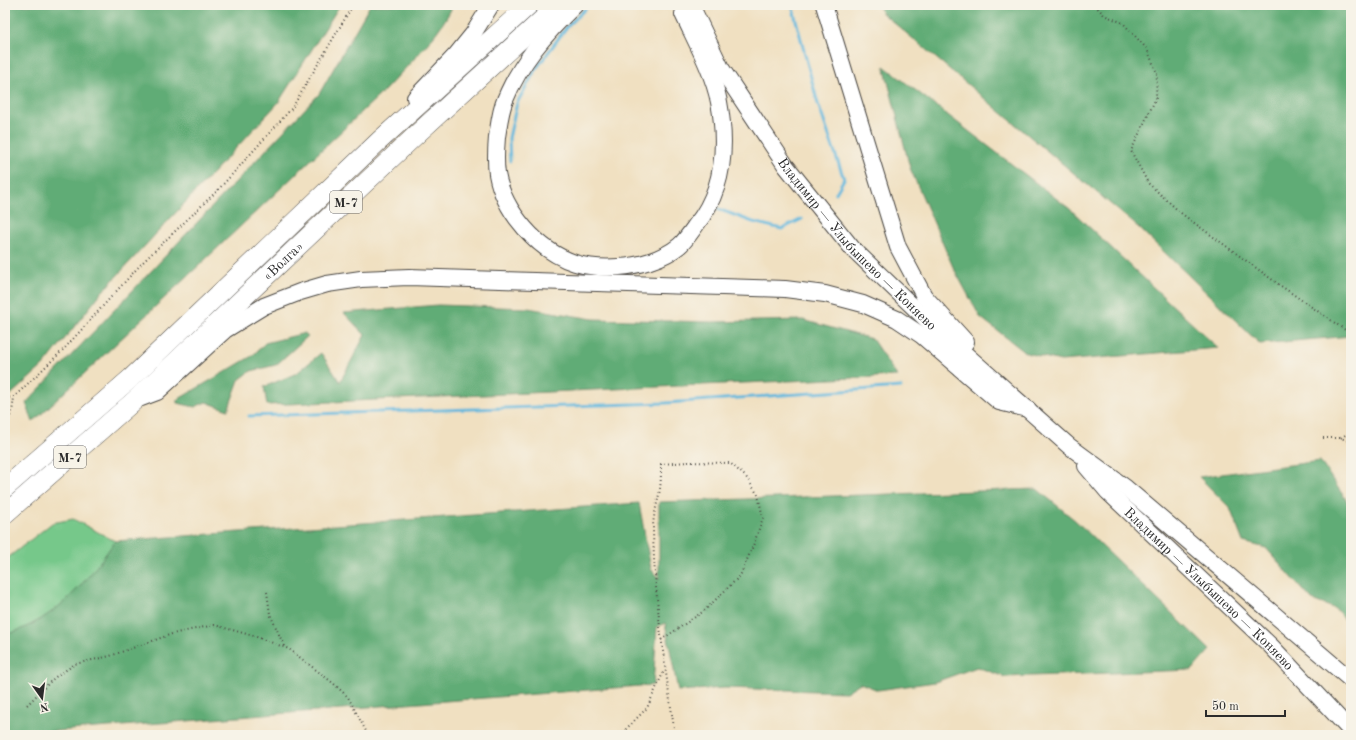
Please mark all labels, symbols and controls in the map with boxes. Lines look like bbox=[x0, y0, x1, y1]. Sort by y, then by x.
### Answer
street label: Владимир — Улыбышево — Коняево bbox=[775, 156, 939, 333]
road number: М-7 bbox=[330, 191, 362, 213]
street label: «Волга» bbox=[261, 239, 306, 284]
road number: М-7 bbox=[54, 446, 86, 468]
street label: Владимир — Улыбышево — Коняево bbox=[1121, 505, 1296, 673]
north arrow bbox=[22, 678, 62, 718]
scale bar bbox=[1206, 692, 1285, 718]
text: N bbox=[38, 700, 49, 713]
text: 50 m bbox=[1212, 700, 1239, 713]

